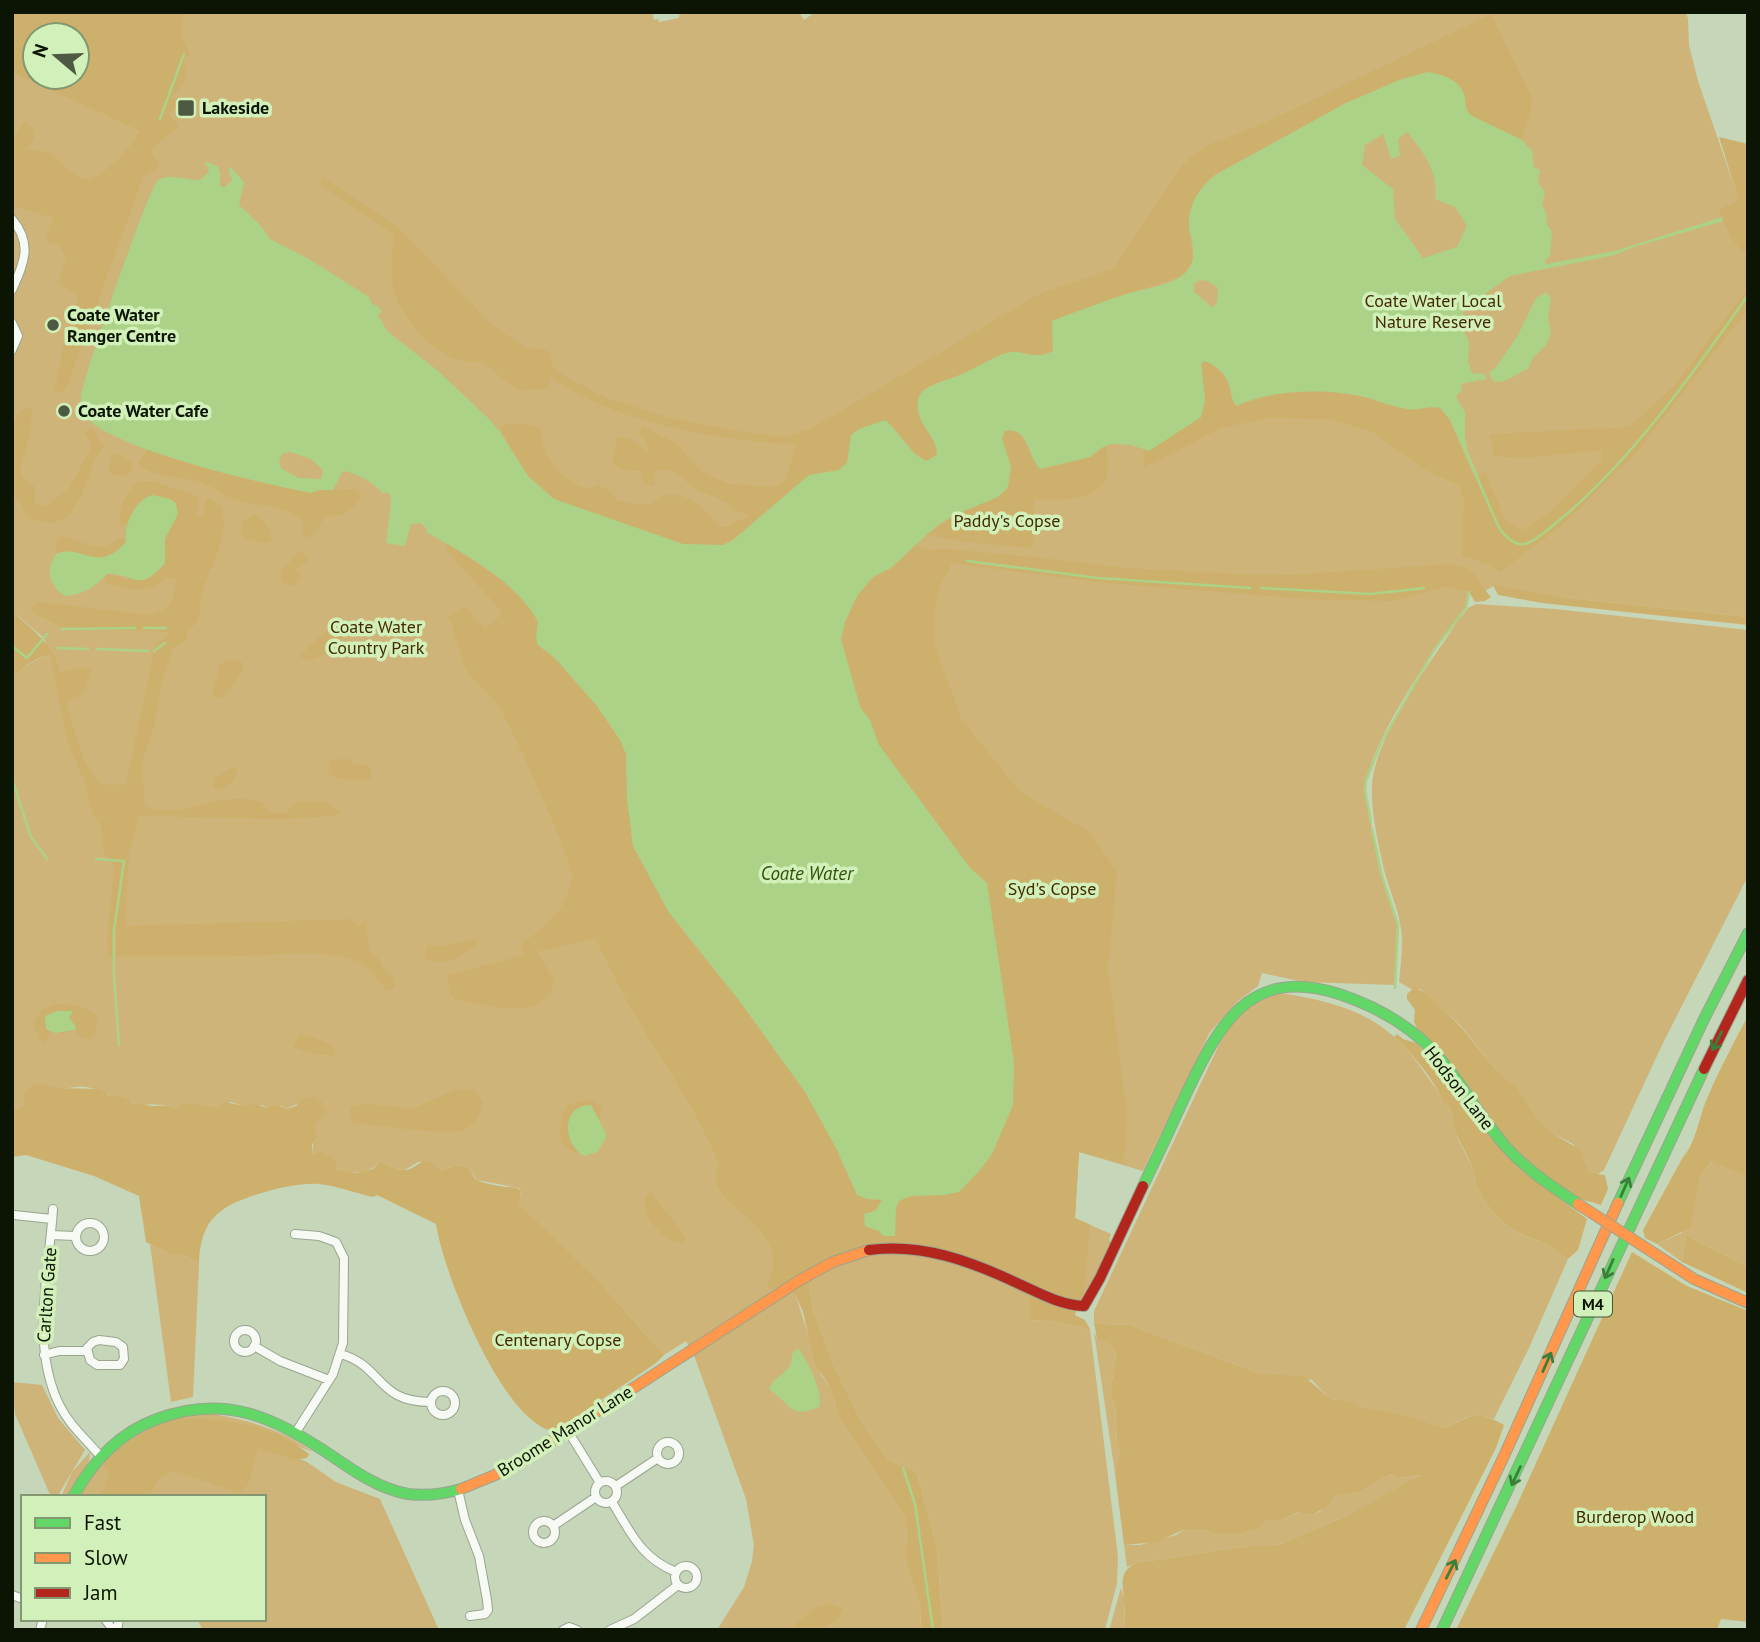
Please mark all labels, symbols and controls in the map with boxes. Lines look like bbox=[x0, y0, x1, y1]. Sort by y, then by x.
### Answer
north arrow bbox=[21, 21, 91, 91]
text: N bbox=[27, 41, 53, 60]
place label: Lakeside bbox=[202, 96, 269, 119]
marker: Lakeside bbox=[176, 98, 196, 118]
park label: Coate Water Local Nature Reserve bbox=[1365, 289, 1502, 333]
place label: Coate Water Ranger Centre bbox=[67, 303, 176, 347]
marker: Coate Water Ranger Centre bbox=[45, 317, 61, 333]
place label: Coate Water Cafe bbox=[78, 399, 209, 422]
marker: Coate Water Cafe bbox=[56, 403, 72, 419]
park label: Paddy's Copse bbox=[953, 509, 1061, 532]
park label: Coate Water Country Park bbox=[328, 615, 425, 659]
water label: Coate Water bbox=[761, 861, 855, 885]
park label: Syd's Copse bbox=[1008, 877, 1096, 900]
one-way arrow bbox=[1709, 1030, 1723, 1051]
street label: Hodson Lane bbox=[1419, 1041, 1499, 1134]
one-way arrow bbox=[1619, 1177, 1632, 1198]
street label: Carlton Gate bbox=[32, 1247, 61, 1343]
one-way arrow bbox=[1602, 1257, 1615, 1279]
road number: M4 bbox=[1574, 1292, 1612, 1316]
park label: Centenary Copse bbox=[495, 1328, 621, 1351]
one-way arrow bbox=[1541, 1352, 1554, 1373]
street label: Broome Manor Lane bbox=[493, 1380, 637, 1481]
one-way arrow bbox=[1509, 1465, 1522, 1486]
legend bbox=[21, 1495, 266, 1621]
park label: Burderop Wood bbox=[1576, 1505, 1694, 1528]
text: Fast bbox=[84, 1509, 121, 1536]
text: Slow bbox=[84, 1544, 128, 1571]
one-way arrow bbox=[1445, 1559, 1459, 1580]
text: Jam bbox=[83, 1579, 118, 1606]

